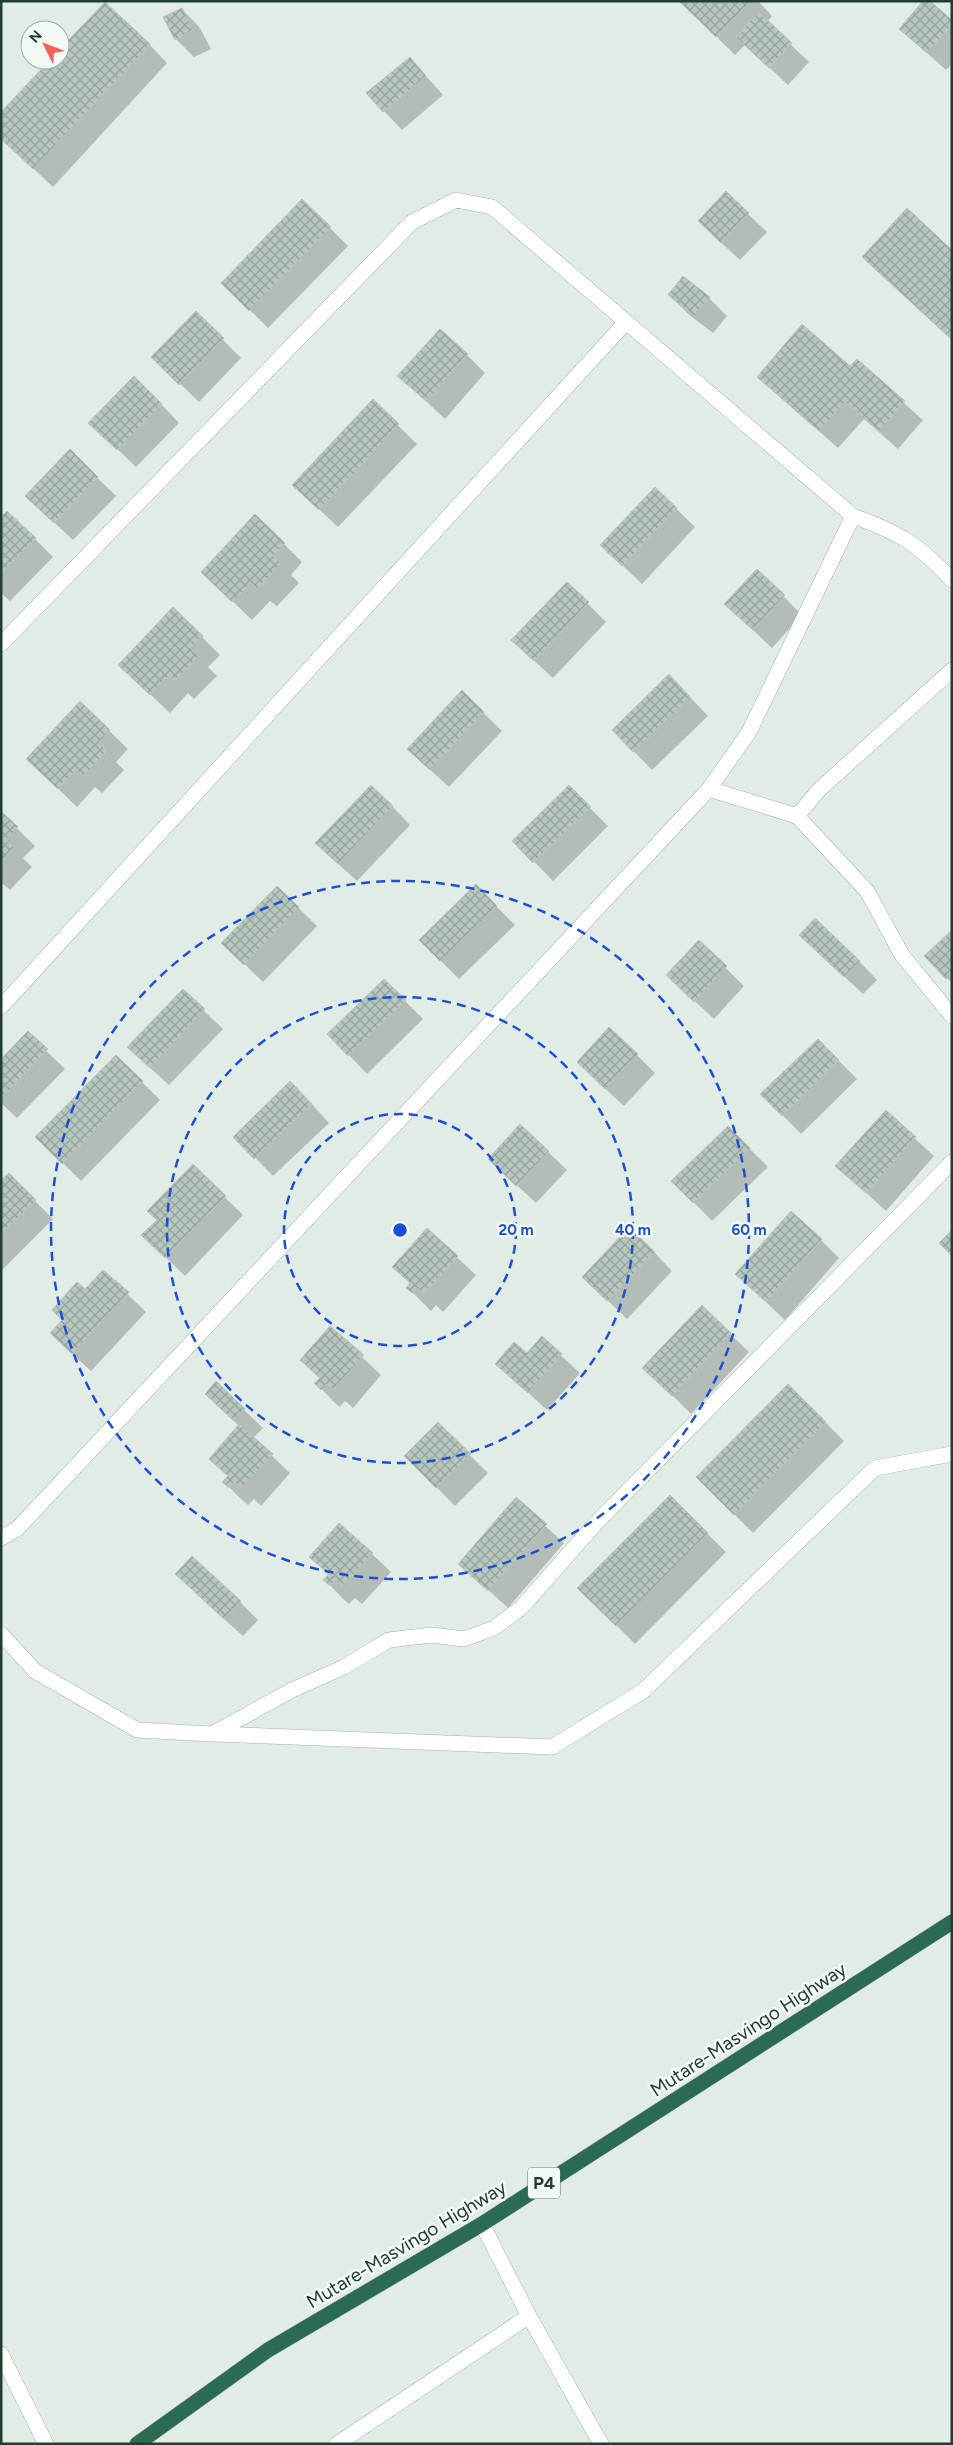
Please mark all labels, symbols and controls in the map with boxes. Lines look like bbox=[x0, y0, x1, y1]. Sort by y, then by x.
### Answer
north arrow bbox=[20, 20, 70, 70]
text: N bbox=[26, 27, 46, 46]
centre of rings bbox=[391, 1221, 409, 1239]
text: 20 m bbox=[498, 1221, 534, 1239]
text: 40 m bbox=[615, 1221, 651, 1239]
text: 60 m bbox=[731, 1221, 767, 1239]
street label: Mutare-Masvingo Highway bbox=[646, 1957, 851, 2101]
road number: P4 bbox=[528, 2168, 560, 2198]
street label: Mutare-Masvingo Highway bbox=[302, 2176, 510, 2313]

